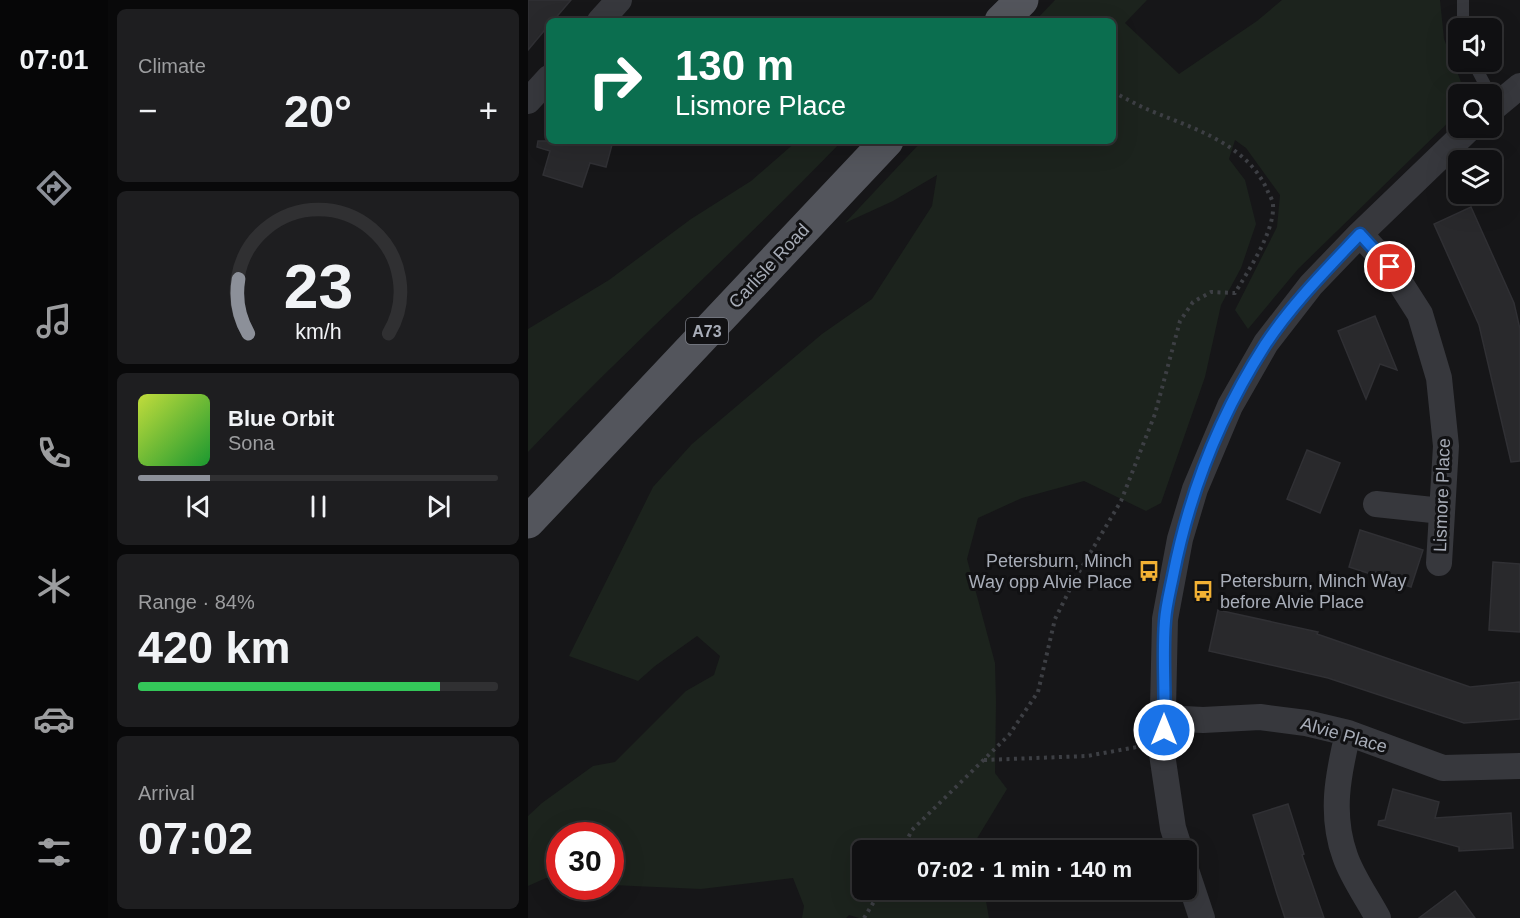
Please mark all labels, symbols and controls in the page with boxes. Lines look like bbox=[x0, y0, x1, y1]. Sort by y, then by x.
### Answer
map controls bbox=[1448, 18, 1502, 204]
button: sound bbox=[1448, 18, 1502, 72]
icon: right bbox=[576, 42, 654, 120]
text: 130 m bbox=[675, 42, 794, 89]
text: 07:01 bbox=[19, 45, 89, 75]
text: Climate bbox=[138, 55, 206, 77]
button: search bbox=[1448, 84, 1502, 138]
text: 20° bbox=[284, 86, 352, 137]
text: Lismore Place bbox=[675, 91, 846, 121]
text: − bbox=[138, 92, 157, 129]
text: + bbox=[479, 92, 498, 129]
button: layers bbox=[1448, 150, 1502, 204]
icon: directions bbox=[33, 167, 75, 209]
street label: Carlisle Road bbox=[725, 220, 813, 312]
pin bbox=[1364, 241, 1415, 292]
icon: arrive bbox=[1373, 250, 1406, 283]
text: 23 bbox=[283, 252, 353, 321]
icon: music bbox=[33, 300, 75, 342]
road number: A73 bbox=[686, 318, 728, 344]
text: km/h bbox=[295, 321, 341, 345]
text: Blue Orbit bbox=[228, 406, 334, 431]
icon: phone bbox=[33, 432, 75, 474]
text: Sona bbox=[228, 432, 275, 454]
street label: Lismore Place bbox=[1430, 438, 1454, 552]
icon: previous bbox=[182, 490, 215, 523]
icon: pause bbox=[302, 490, 335, 523]
icon: next bbox=[422, 490, 455, 523]
place label: Petersburn, Minch Way opp Alvie Place bbox=[969, 551, 1132, 592]
bus stop icon: Petersburn, Minch Way opp Alvie Place bbox=[1137, 559, 1161, 583]
icon: climate bbox=[33, 565, 75, 607]
place label: Petersburn, Minch Way before Alvie Place bbox=[1220, 571, 1406, 612]
bus stop icon: Petersburn, Minch Way before Alvie Place bbox=[1191, 579, 1215, 603]
text: Range · 84% bbox=[138, 591, 255, 613]
text: 420 km bbox=[138, 622, 291, 673]
icon: car bbox=[33, 698, 75, 740]
position arrow bbox=[1132, 698, 1196, 762]
street label: Alvie Place bbox=[1298, 713, 1390, 757]
text: Arrival bbox=[138, 782, 195, 804]
text: 07:02 bbox=[138, 813, 253, 864]
speed limit sign: 30 bbox=[546, 822, 624, 900]
icon: filters bbox=[33, 831, 75, 873]
text: 07:02 · 1 min · 140 m bbox=[917, 857, 1132, 882]

